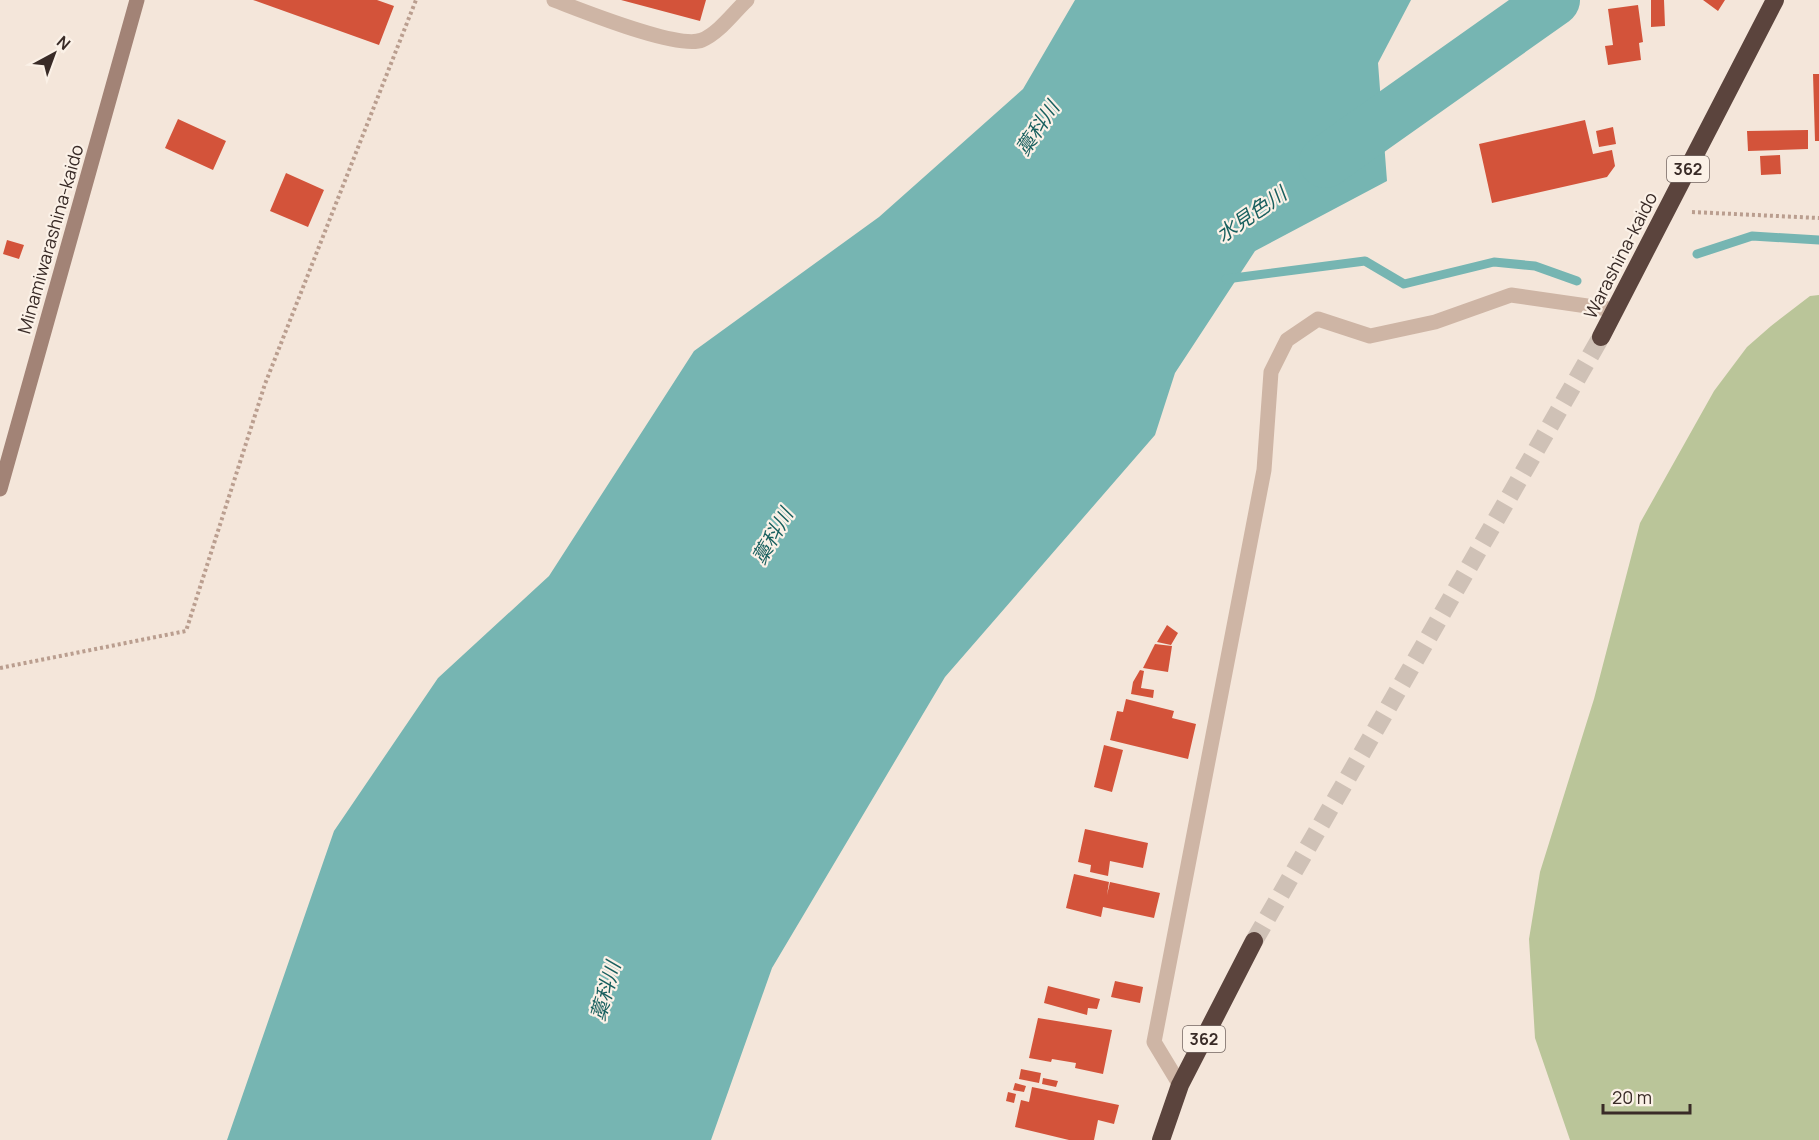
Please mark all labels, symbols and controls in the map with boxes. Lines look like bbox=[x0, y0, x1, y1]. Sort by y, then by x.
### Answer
north arrow bbox=[24, 24, 84, 84]
text: N bbox=[52, 31, 75, 55]
water label: 藁科川 bbox=[1009, 94, 1066, 160]
street label: Minamiwarashina-kaido bbox=[11, 142, 89, 336]
road number: 362 bbox=[1667, 156, 1709, 182]
water label: 水見色川 bbox=[1210, 179, 1293, 248]
street label: Warashina-kaido bbox=[1578, 188, 1662, 322]
water label: 藁科川 bbox=[745, 502, 800, 569]
water label: 藁科川 bbox=[584, 957, 627, 1024]
road number: 362 bbox=[1183, 1026, 1225, 1052]
scale bar bbox=[1603, 1077, 1690, 1115]
text: 20 m bbox=[1612, 1085, 1652, 1109]

